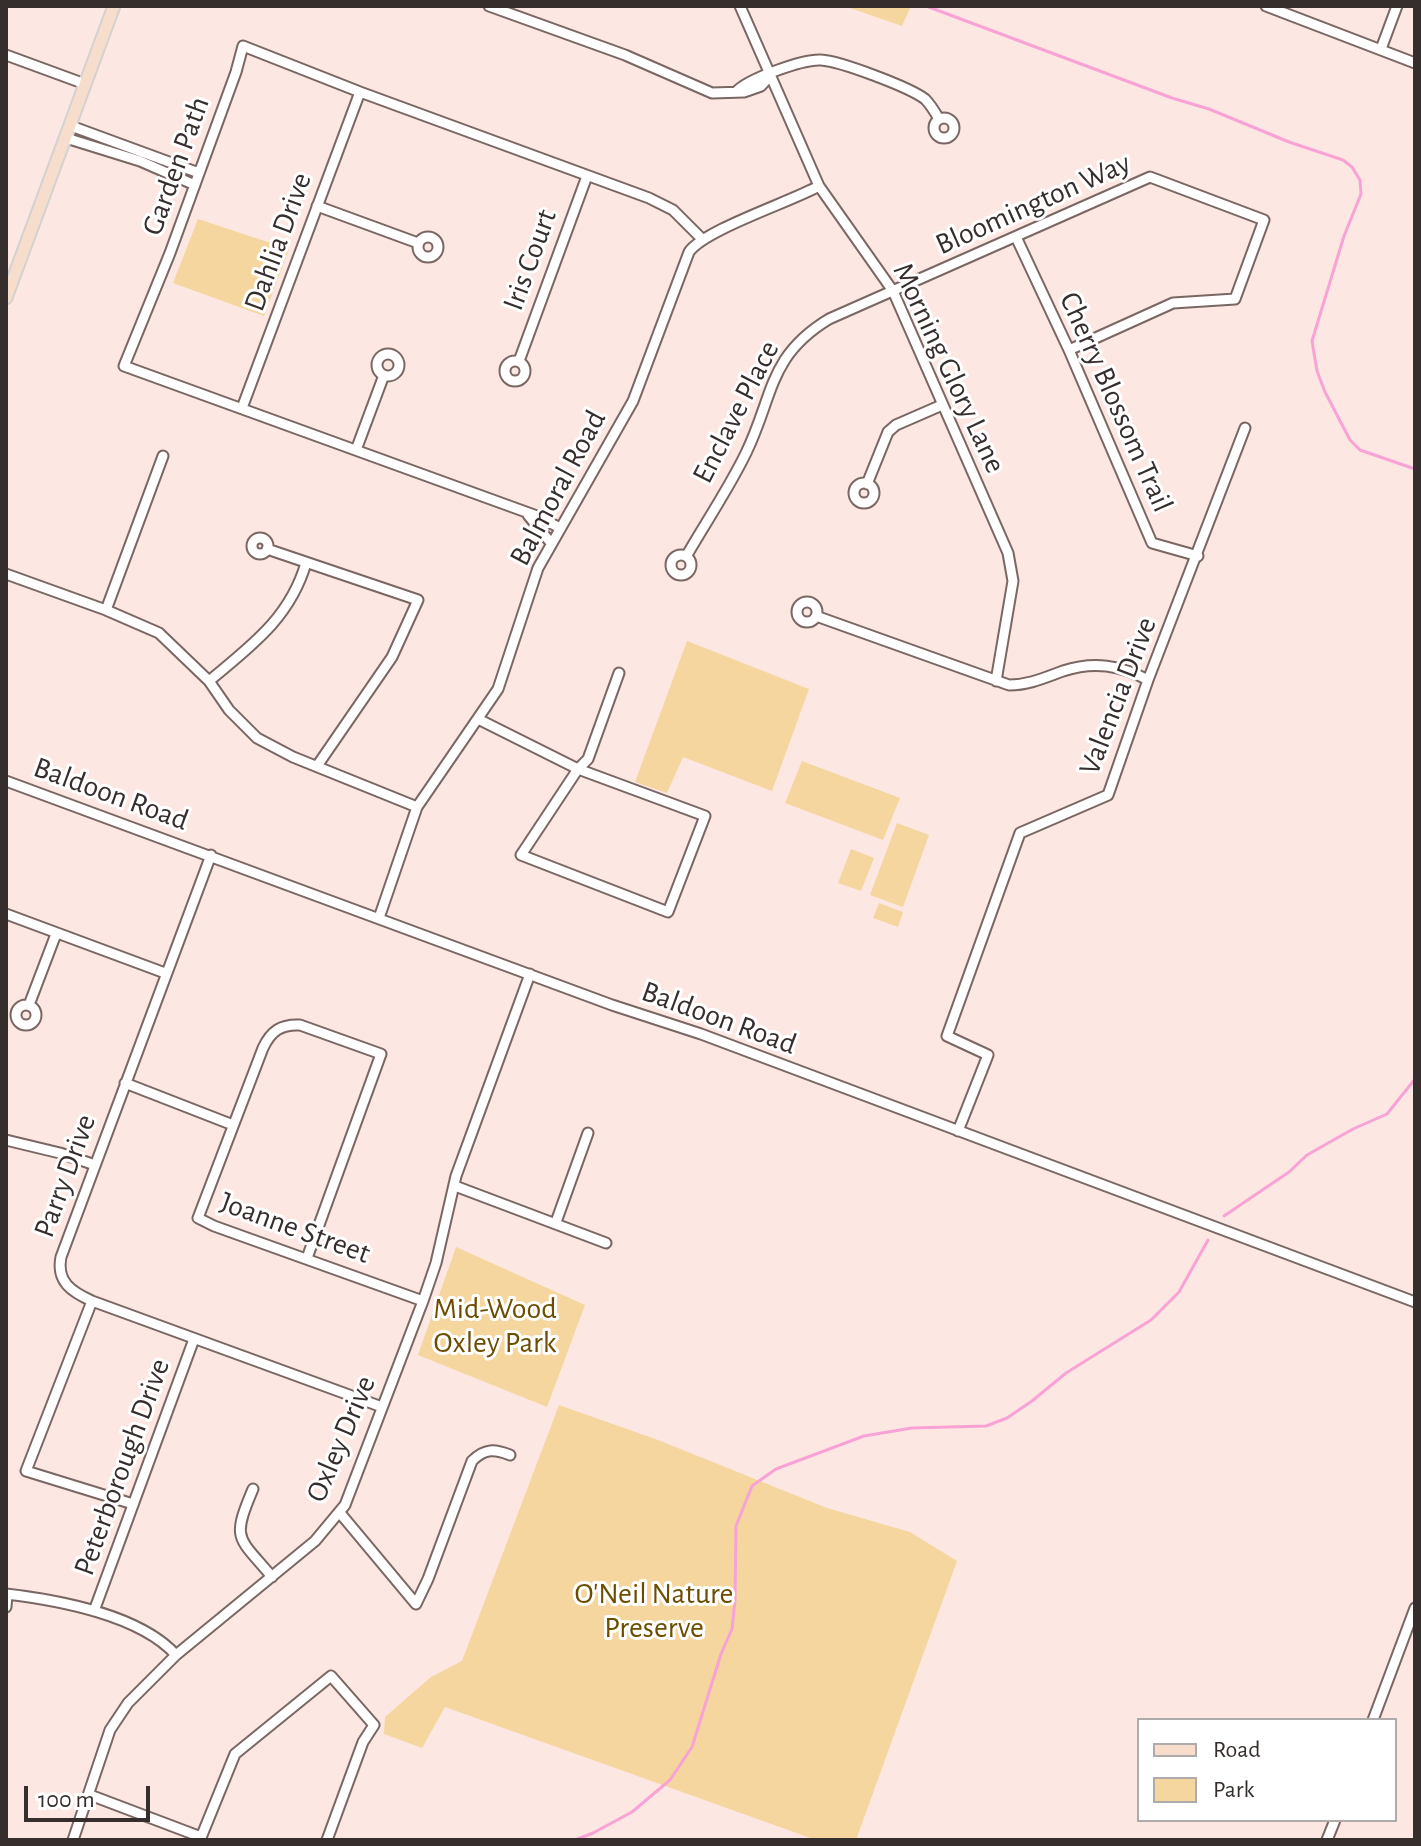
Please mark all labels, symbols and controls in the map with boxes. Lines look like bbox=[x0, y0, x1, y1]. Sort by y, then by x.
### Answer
street label: Garden Path bbox=[134, 92, 218, 240]
street label: Bloomington Way bbox=[930, 145, 1136, 263]
street label: Dahlia Drive bbox=[236, 168, 320, 316]
street label: Iris Court bbox=[495, 205, 565, 315]
street label: Morning Glory Lane bbox=[885, 257, 1013, 479]
street label: Cherry Blossom Trail bbox=[1051, 286, 1181, 518]
street label: Enclave Place bbox=[685, 335, 787, 489]
street label: Balmoral Road bbox=[502, 404, 614, 572]
street label: Valencia Drive bbox=[1071, 612, 1165, 780]
street label: Baldoon Road bbox=[29, 749, 193, 839]
street label: Baldoon Road bbox=[637, 973, 801, 1063]
street label: Parry Drive bbox=[26, 1110, 104, 1242]
street label: Joanne Street bbox=[215, 1184, 375, 1272]
park label: Mid-Wood Oxley Park bbox=[433, 1291, 557, 1362]
street label: Peterborough Drive bbox=[66, 1354, 178, 1580]
street label: Oxley Drive bbox=[298, 1371, 384, 1507]
park label: O'Neil Nature Preserve bbox=[575, 1576, 733, 1646]
legend bbox=[1137, 1718, 1397, 1822]
text: Road bbox=[1213, 1738, 1261, 1762]
scale bar bbox=[28, 1770, 154, 1820]
text: Park bbox=[1213, 1778, 1254, 1802]
text: 100 m bbox=[38, 1788, 95, 1812]

